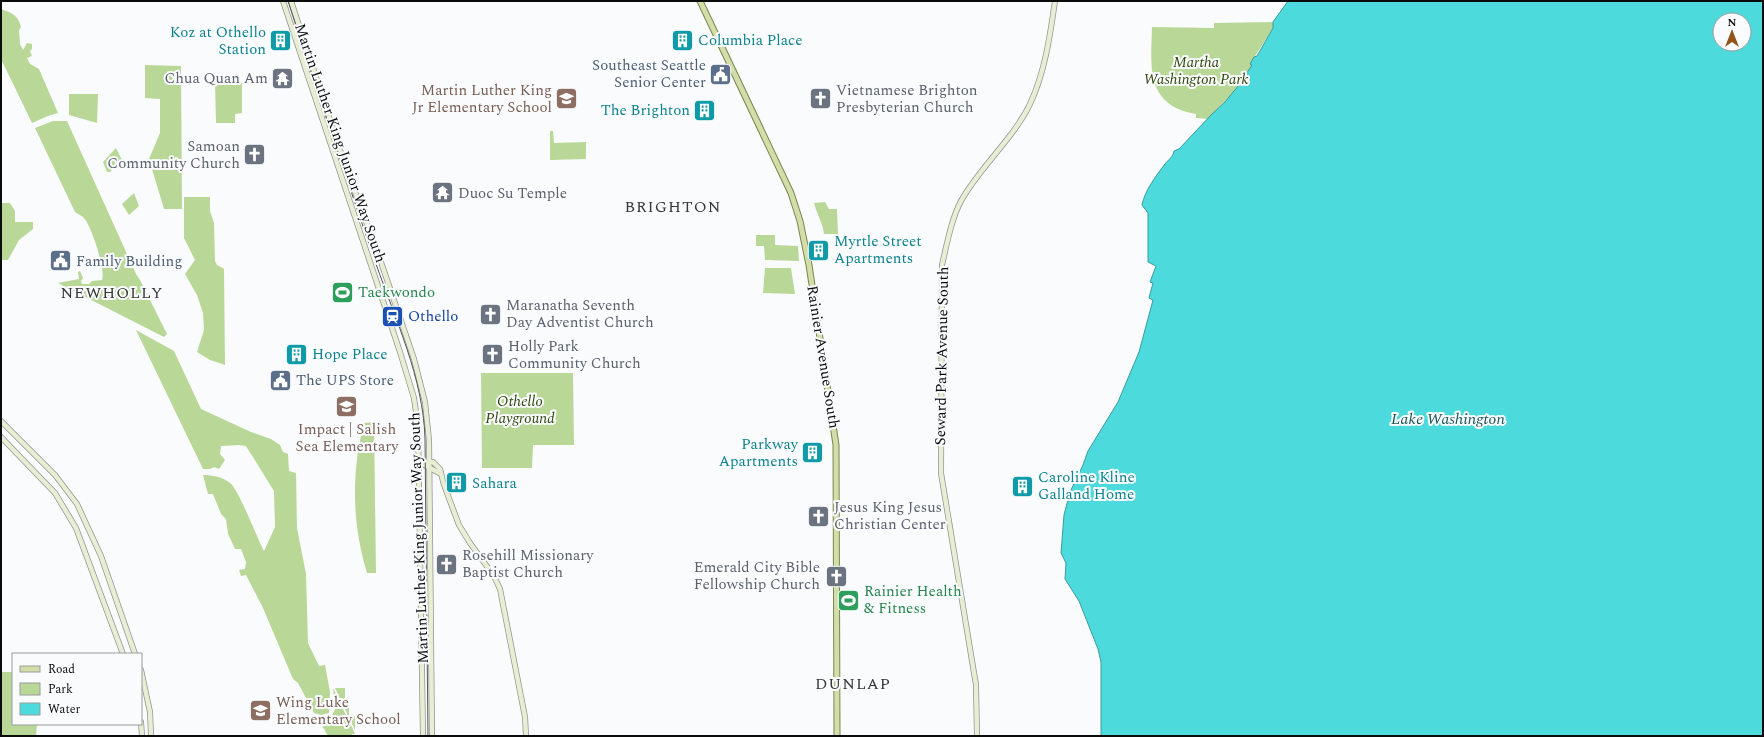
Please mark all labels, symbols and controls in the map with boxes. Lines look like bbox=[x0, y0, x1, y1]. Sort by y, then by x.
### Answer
north arrow bbox=[1712, 12, 1752, 52]
text: N bbox=[1728, 14, 1737, 31]
street label: Martin Luther King Junior Way South bbox=[288, 20, 392, 266]
place label: Koz at Othello Station bbox=[170, 21, 266, 61]
building icon: Columbia Place bbox=[669, 27, 695, 53]
building icon: Koz at Othello Station bbox=[268, 28, 294, 54]
place label: Columbia Place bbox=[698, 29, 803, 52]
park label: Martha Washington Park bbox=[1143, 51, 1249, 91]
place label: Southeast Seattle Senior Center bbox=[592, 54, 706, 94]
public building icon: Southeast Seattle Senior Center bbox=[708, 61, 734, 87]
temple icon: Chua Quan Am bbox=[270, 65, 296, 91]
place label: Chua Quan Am bbox=[164, 67, 268, 90]
place label: Martin Luther King Jr Elementary School bbox=[412, 79, 552, 119]
place label: Vietnamese Brighton Presbyterian Church bbox=[836, 79, 978, 119]
school or university icon: Martin Luther King Jr Elementary School bbox=[554, 86, 580, 112]
church icon: Vietnamese Brighton Presbyterian Church bbox=[808, 86, 834, 112]
building icon: The Brighton bbox=[692, 97, 718, 123]
place label: The Brighton bbox=[601, 99, 690, 122]
place label: Samoan Community Church bbox=[107, 135, 240, 175]
church icon: Samoan Community Church bbox=[242, 142, 268, 168]
temple icon: Duoc Su Temple bbox=[430, 180, 456, 206]
place label: Duoc Su Temple bbox=[458, 182, 567, 205]
district label: BRIGHTON bbox=[624, 195, 722, 219]
place label: Myrtle Street Apartments bbox=[834, 230, 922, 270]
building icon: Myrtle Street Apartments bbox=[806, 237, 832, 263]
public building icon: Family Building bbox=[48, 248, 74, 274]
place label: Family Building bbox=[76, 250, 182, 273]
street label: Seward Park Avenue South bbox=[929, 266, 955, 446]
sports icon: Taekwondo bbox=[330, 279, 356, 305]
district label: NEWHOLLY bbox=[60, 281, 164, 305]
place label: Taekwondo bbox=[358, 281, 435, 304]
street label: Rainier Avenue South bbox=[800, 284, 846, 430]
place label: Maranatha Seventh Day Adventist Church bbox=[506, 294, 654, 334]
church icon: Maranatha Seventh Day Adventist Church bbox=[477, 301, 503, 327]
station icon: Othello bbox=[380, 303, 406, 329]
place label: Othello bbox=[408, 305, 458, 328]
place label: Holly Park Community Church bbox=[508, 335, 641, 375]
building icon: Hope Place bbox=[284, 341, 310, 367]
church icon: Holly Park Community Church bbox=[479, 342, 505, 368]
place label: Hope Place bbox=[312, 343, 388, 366]
public building icon: The UPS Store bbox=[268, 367, 294, 393]
place label: The UPS Store bbox=[296, 369, 394, 392]
park label: Othello Playground bbox=[485, 390, 555, 430]
school or university icon: Impact | Salish Sea Elementary bbox=[334, 393, 360, 419]
water label: Lake Washington bbox=[1391, 407, 1505, 431]
street label: Martin Luther King Junior Way South bbox=[403, 412, 435, 664]
place label: Impact | Salish Sea Elementary bbox=[296, 418, 399, 458]
place label: Parkway Apartments bbox=[719, 433, 799, 473]
building icon: Parkway Apartments bbox=[800, 440, 826, 466]
place label: Caroline Kline Galland Home bbox=[1038, 466, 1135, 506]
building icon: Sahara bbox=[444, 470, 470, 496]
place label: Sahara bbox=[472, 472, 518, 495]
building icon: Caroline Kline Galland Home bbox=[1010, 473, 1036, 499]
place label: Jesus King Jesus Christian Center bbox=[834, 496, 946, 536]
church icon: Jesus King Jesus Christian Center bbox=[805, 503, 831, 529]
place label: Rosehill Missionary Baptist Church bbox=[462, 544, 594, 584]
church icon: Rosehill Missionary Baptist Church bbox=[434, 551, 460, 577]
place label: Emerald City Bible Fellowship Church bbox=[694, 556, 820, 596]
church icon: Emerald City Bible Fellowship Church bbox=[823, 563, 849, 589]
place label: Rainier Health & Fitness bbox=[864, 580, 962, 620]
sports icon: Rainier Health & Fitness bbox=[836, 587, 862, 613]
legend bbox=[12, 653, 142, 725]
text: Road bbox=[48, 660, 75, 679]
district label: DUNLAP bbox=[815, 672, 891, 696]
text: Park bbox=[48, 680, 73, 699]
place label: Wing Luke Elementary School bbox=[276, 691, 401, 731]
school or university icon: Wing Luke Elementary School bbox=[247, 698, 273, 724]
text: Water bbox=[48, 700, 80, 719]

